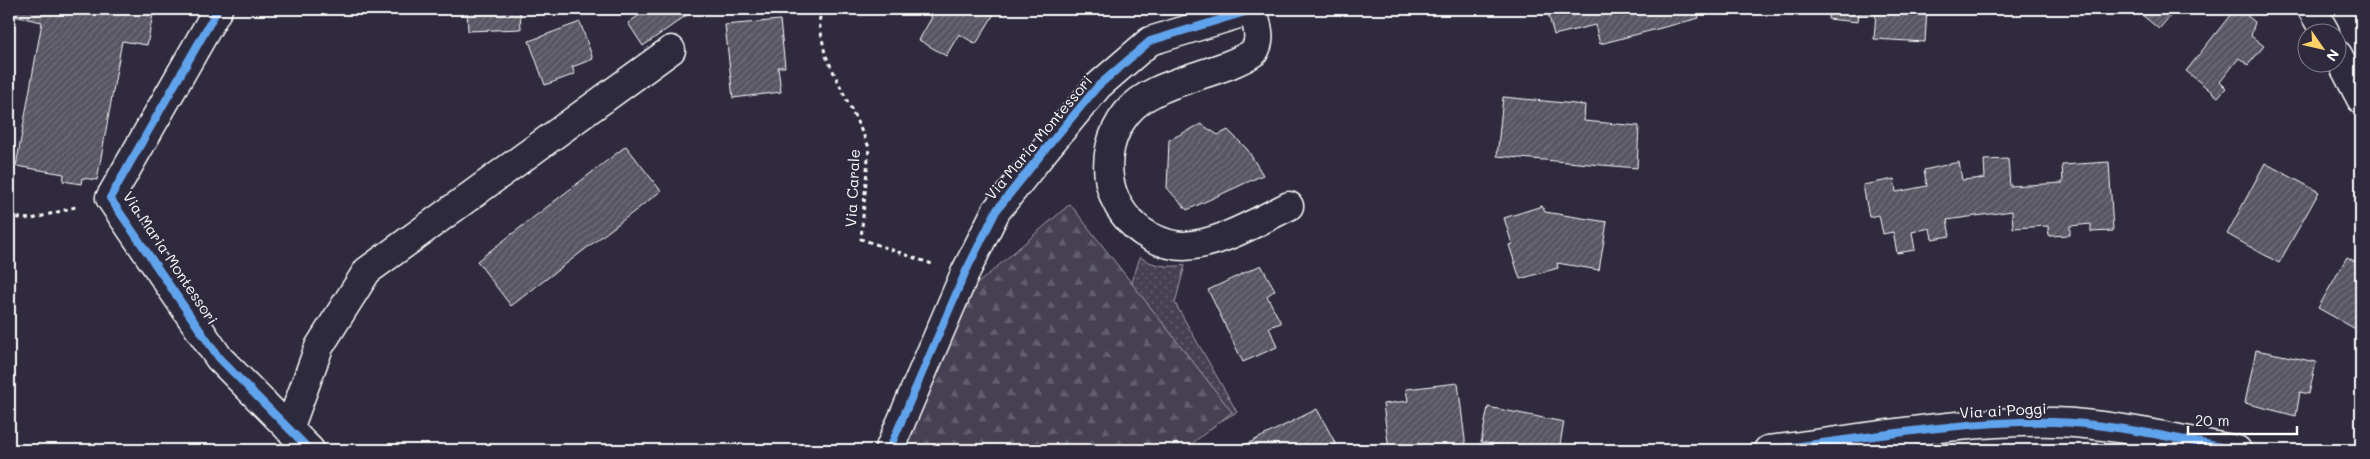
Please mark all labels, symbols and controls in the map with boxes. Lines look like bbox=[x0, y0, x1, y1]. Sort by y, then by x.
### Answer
north arrow bbox=[2298, 22, 2348, 72]
text: N bbox=[2322, 46, 2344, 65]
street label: Via Maria Montessori bbox=[980, 71, 1096, 204]
street label: Via Carale bbox=[840, 148, 864, 228]
street label: Via Maria Montessori bbox=[119, 187, 223, 328]
street label: Via ai Poggi bbox=[1959, 398, 2047, 422]
scale bar bbox=[2188, 404, 2296, 436]
text: 20 m bbox=[2195, 410, 2229, 430]

